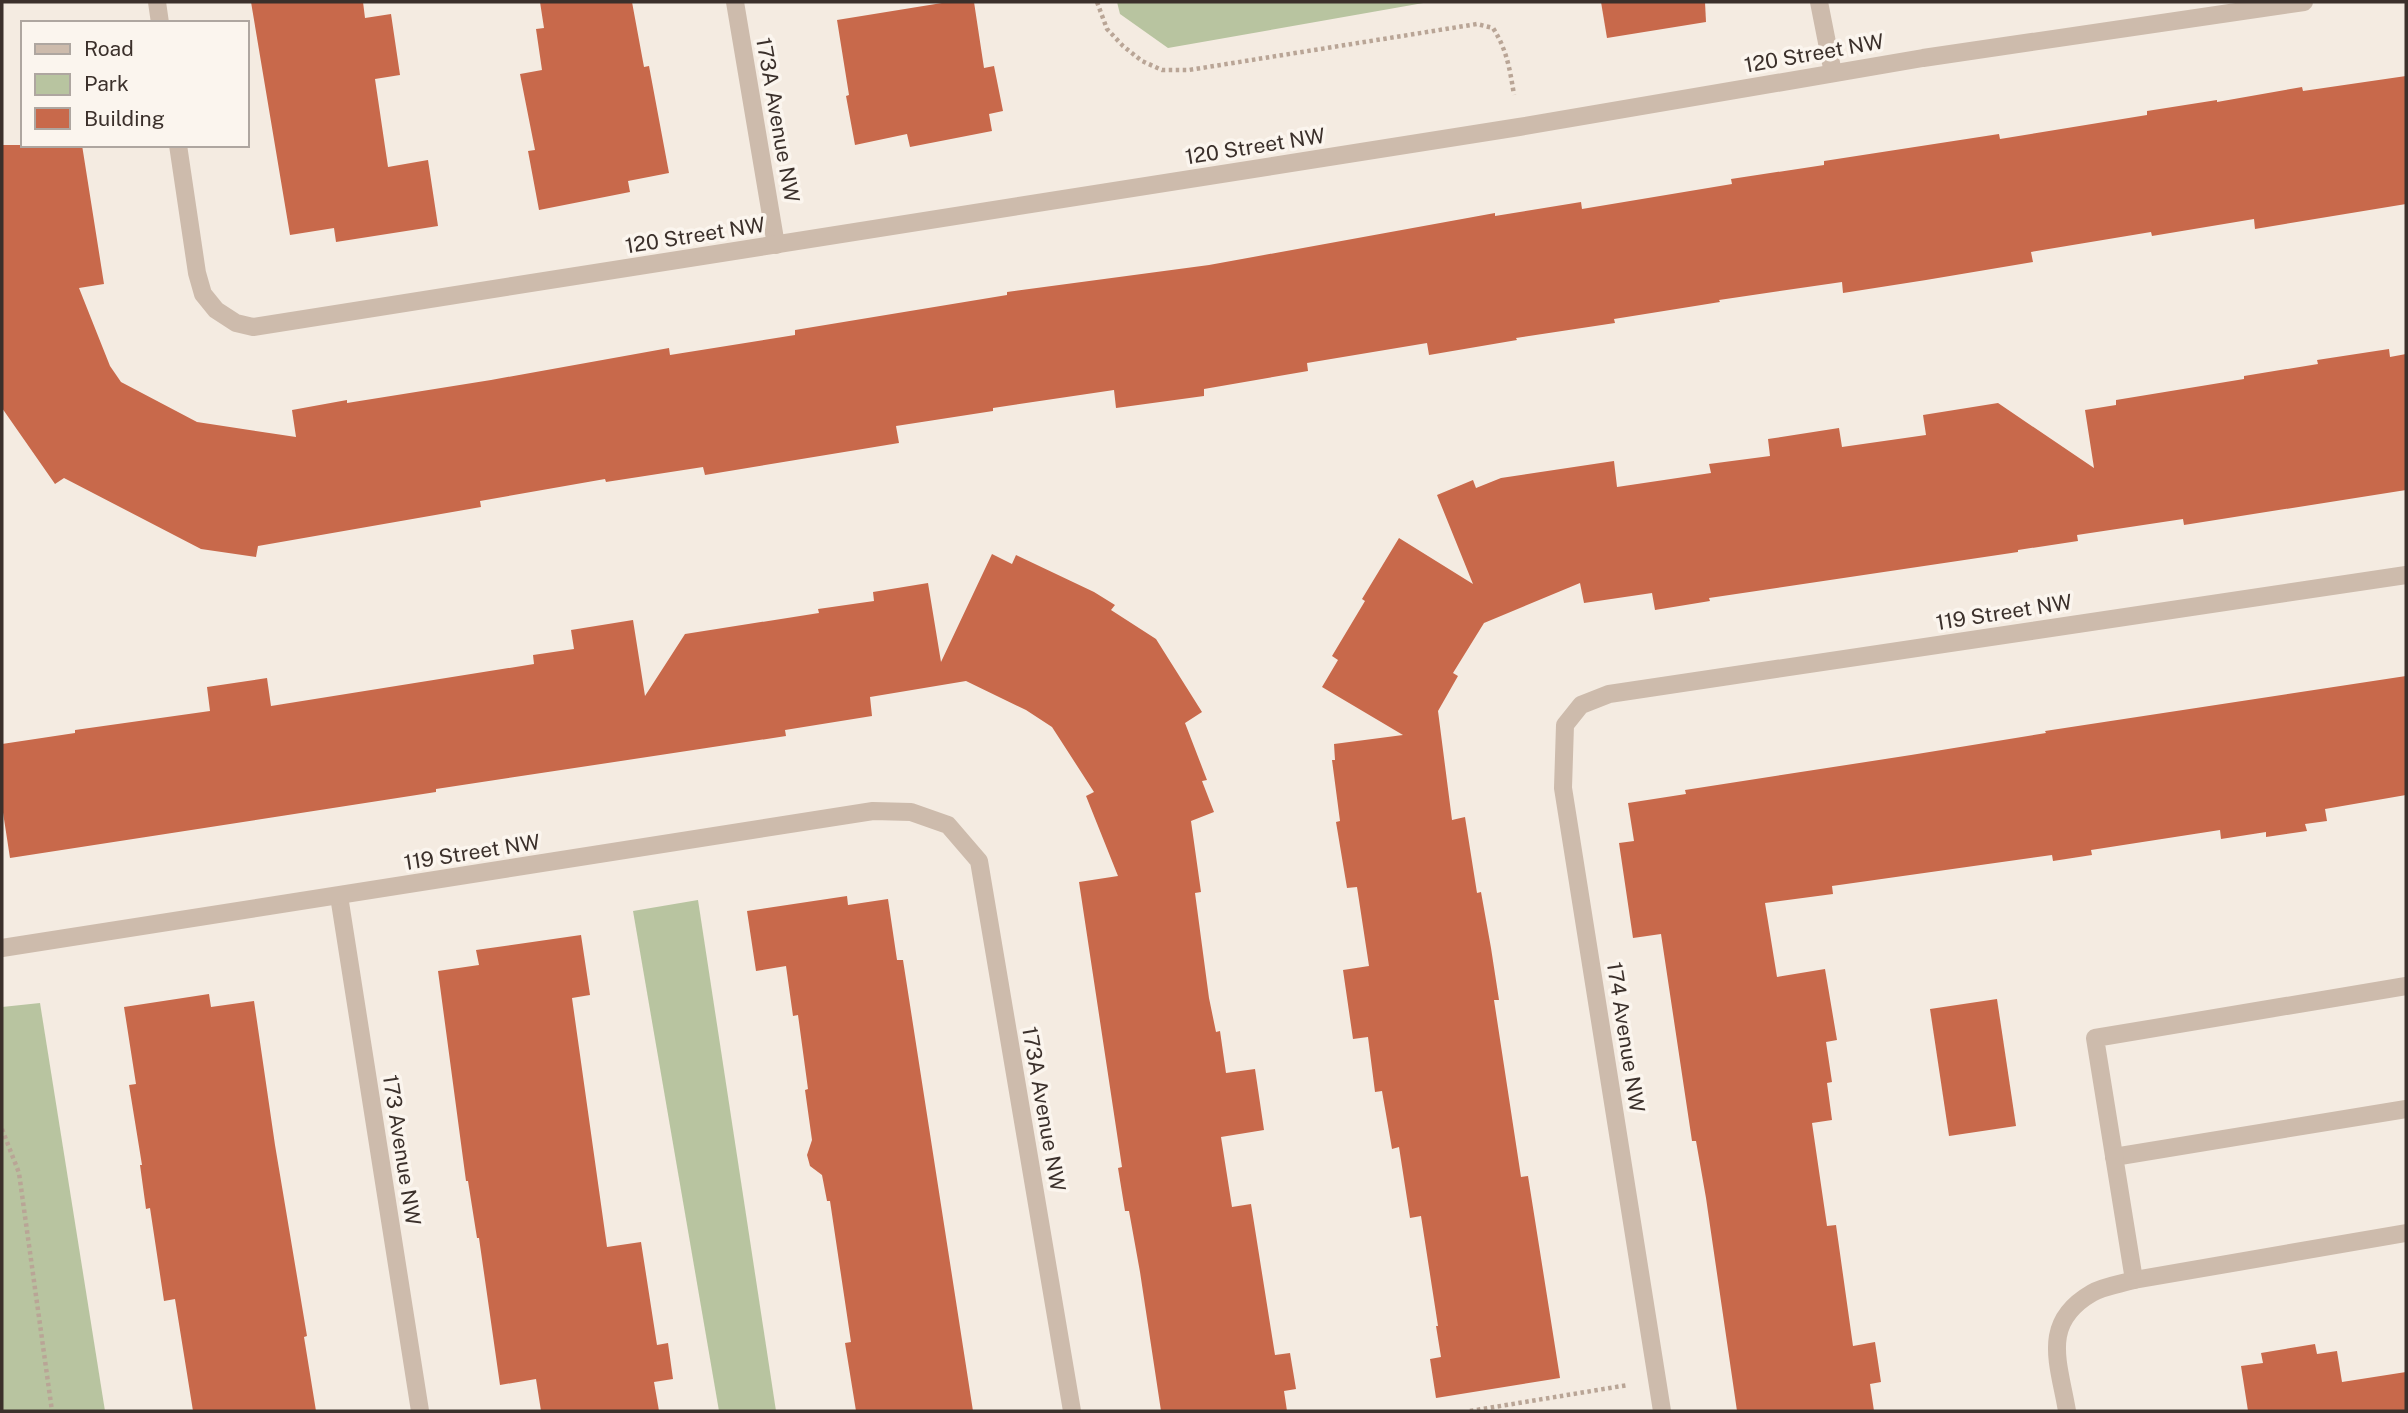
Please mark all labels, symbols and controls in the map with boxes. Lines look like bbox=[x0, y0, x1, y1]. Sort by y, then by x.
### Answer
legend bbox=[21, 21, 248, 147]
street label: 120 Street NW bbox=[1742, 28, 1886, 78]
text: Road bbox=[84, 36, 134, 61]
street label: 173A Avenue NW bbox=[751, 36, 805, 204]
text: Park bbox=[84, 71, 129, 96]
text: Building bbox=[84, 106, 165, 131]
street label: 120 Street NW bbox=[1183, 123, 1327, 169]
street label: 120 Street NW bbox=[623, 212, 767, 258]
street label: 119 Street NW bbox=[1934, 589, 2074, 635]
street label: 119 Street NW bbox=[402, 829, 542, 875]
street label: 174 Avenue NW bbox=[1602, 960, 1650, 1114]
street label: 173A Avenue NW bbox=[1017, 1025, 1071, 1193]
street label: 173 Avenue NW bbox=[378, 1073, 426, 1227]

